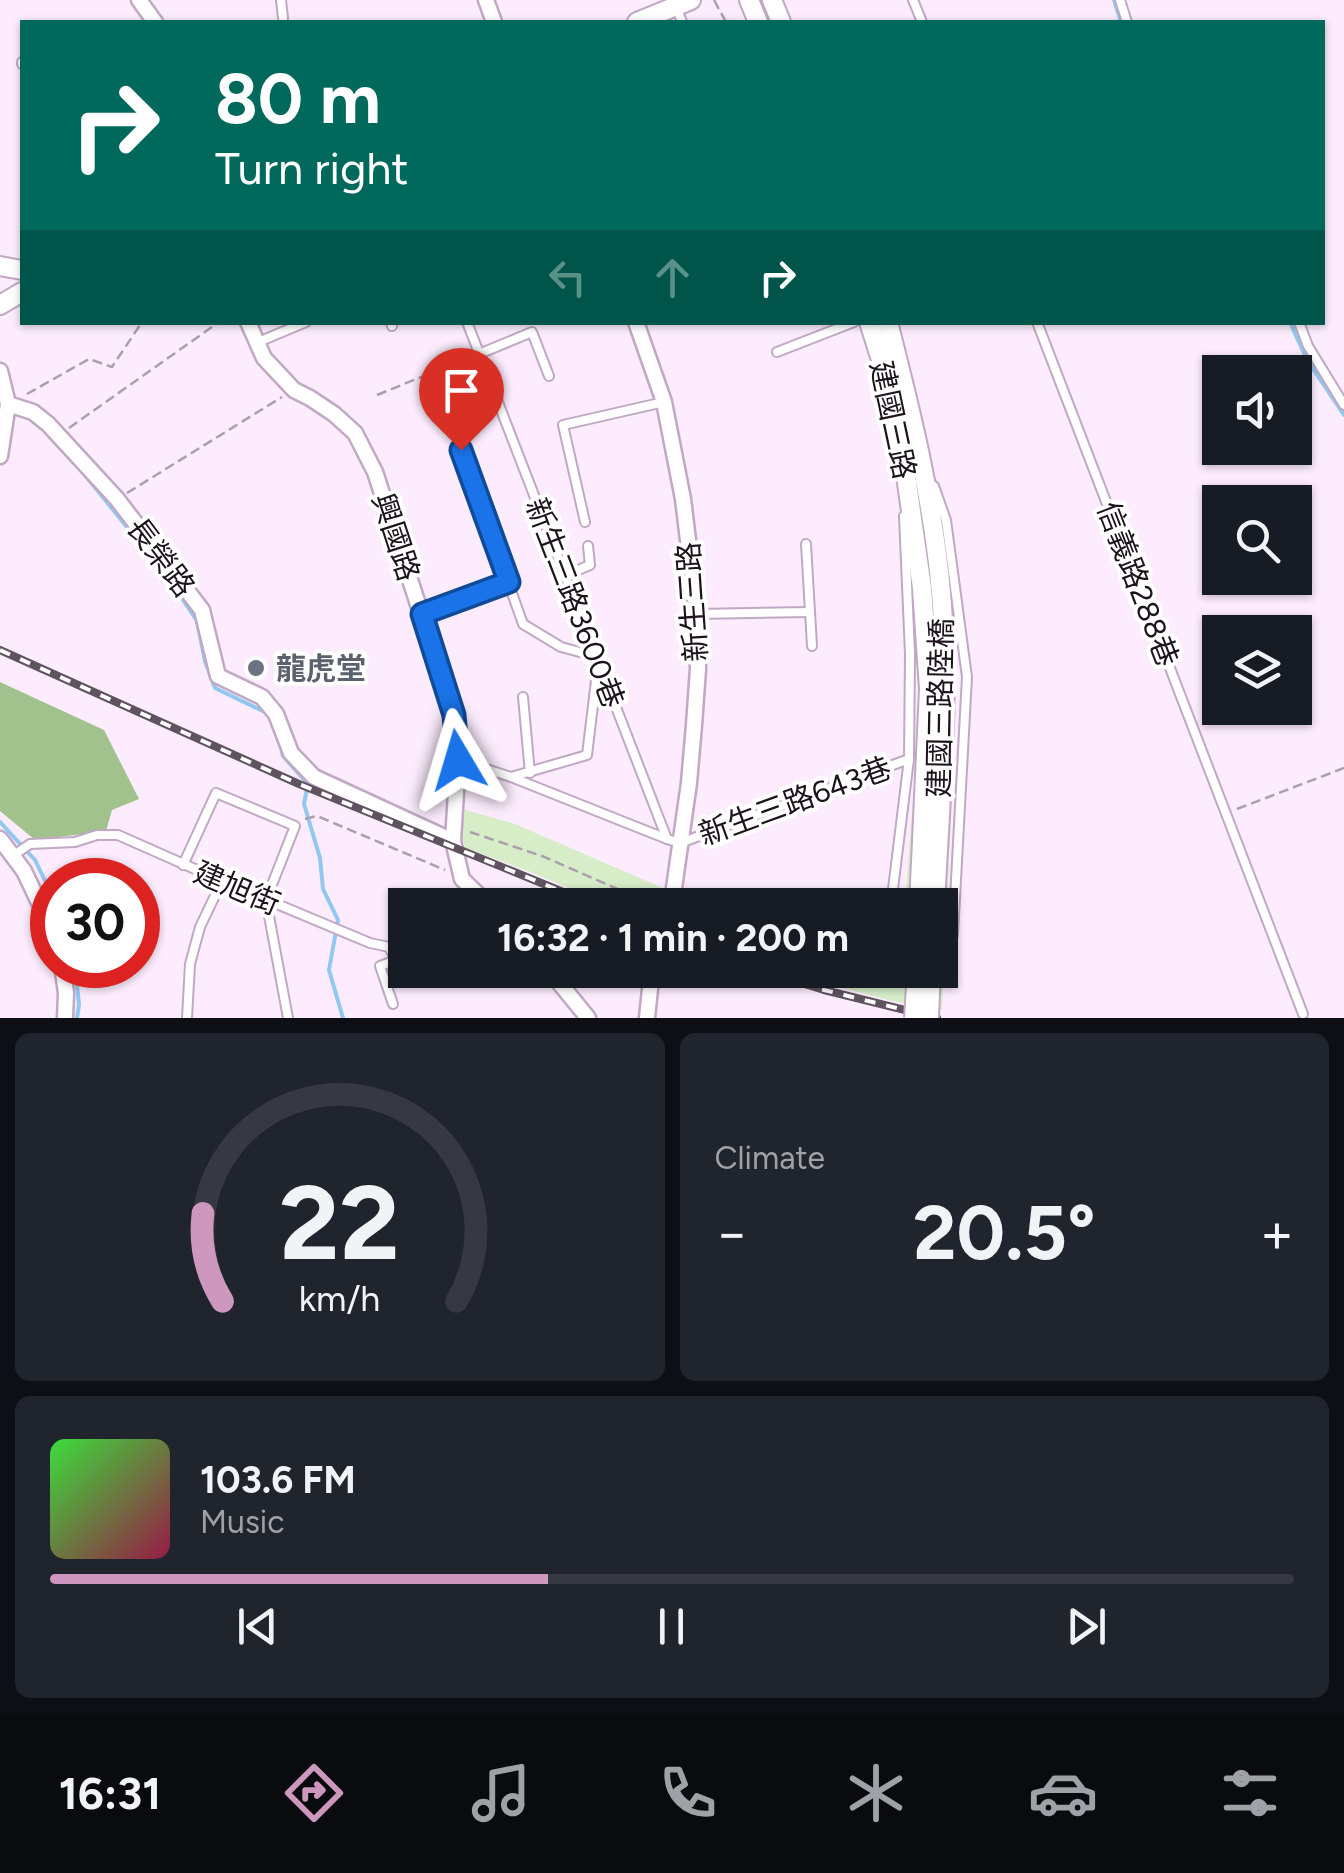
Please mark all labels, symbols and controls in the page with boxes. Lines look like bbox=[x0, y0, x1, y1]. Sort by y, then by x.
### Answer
text: 80 m bbox=[215, 56, 381, 141]
icon: right bbox=[50, 60, 180, 190]
text: Turn right bbox=[215, 141, 408, 195]
icon: left bbox=[540, 250, 595, 305]
icon: ahead bbox=[645, 250, 700, 305]
icon: right bbox=[750, 250, 805, 305]
pin bbox=[419, 348, 504, 451]
map controls bbox=[1202, 355, 1312, 725]
button: sound bbox=[1202, 355, 1312, 465]
street label: 建國三路 bbox=[862, 357, 924, 483]
icon: arrive bbox=[434, 363, 489, 418]
button: search bbox=[1202, 485, 1312, 595]
street label: 興國路 bbox=[364, 488, 428, 586]
street label: 新生三路3600巷 bbox=[518, 493, 632, 713]
street label: 信義路288巷 bbox=[1090, 496, 1186, 672]
street label: 長榮路 bbox=[119, 510, 203, 604]
street label: 新生三路 bbox=[669, 541, 715, 663]
button: layers bbox=[1202, 615, 1312, 725]
street label: 建國三路陸橋 bbox=[920, 618, 960, 798]
place label: 龍虎堂 bbox=[276, 650, 366, 687]
marker: 龍虎堂 bbox=[245, 657, 267, 679]
position arrow bbox=[406, 708, 510, 812]
street label: 新生三路643巷 bbox=[694, 749, 896, 853]
street label: 建旭街 bbox=[188, 853, 286, 923]
speed limit sign: 30 bbox=[30, 858, 160, 988]
text: 16:32 · 1 min · 200 m bbox=[497, 915, 849, 961]
text: Climate bbox=[715, 1139, 825, 1177]
text: 22 bbox=[280, 1160, 400, 1285]
text: 20.5° bbox=[913, 1188, 1096, 1278]
text: − bbox=[715, 1200, 749, 1266]
text: + bbox=[1260, 1200, 1294, 1266]
text: km/h bbox=[299, 1277, 381, 1320]
text: 103.6 FM bbox=[200, 1457, 356, 1503]
text: Music bbox=[200, 1503, 285, 1541]
icon: previous bbox=[230, 1599, 285, 1654]
icon: pause bbox=[644, 1599, 699, 1654]
icon: next bbox=[1059, 1599, 1114, 1654]
icon: directions bbox=[279, 1758, 349, 1828]
icon: music bbox=[466, 1758, 536, 1828]
icon: phone bbox=[653, 1758, 723, 1828]
icon: climate bbox=[841, 1758, 911, 1828]
icon: car bbox=[1028, 1758, 1098, 1828]
icon: filters bbox=[1215, 1758, 1285, 1828]
text: 16:31 bbox=[59, 1766, 161, 1820]

